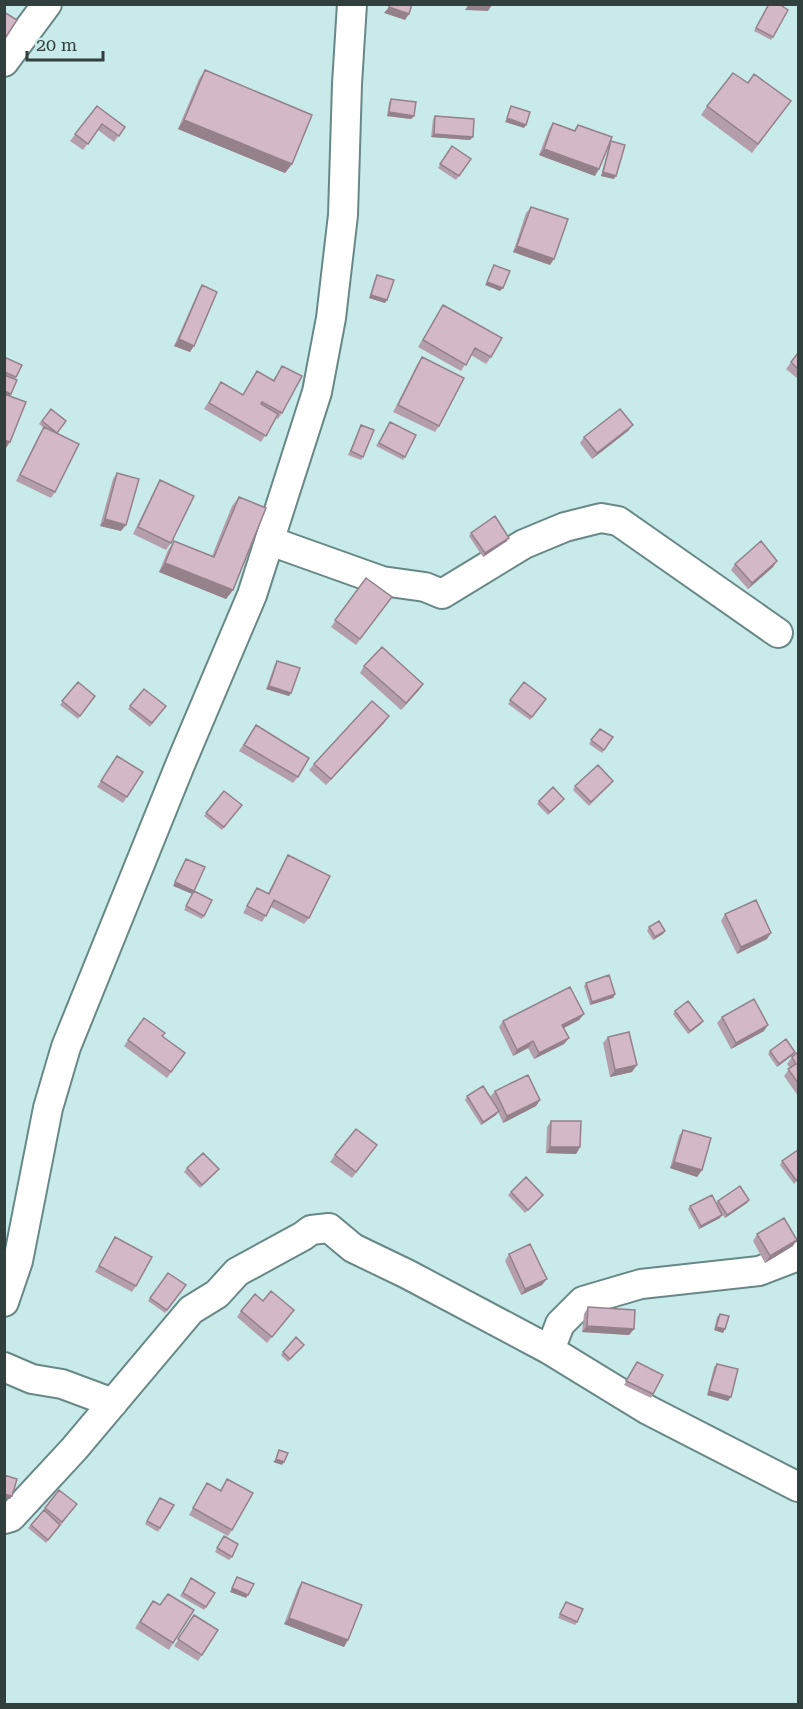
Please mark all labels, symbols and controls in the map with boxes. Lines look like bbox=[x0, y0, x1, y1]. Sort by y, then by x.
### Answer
scale bar bbox=[27, 24, 104, 62]
text: 20 m bbox=[36, 34, 77, 55]

